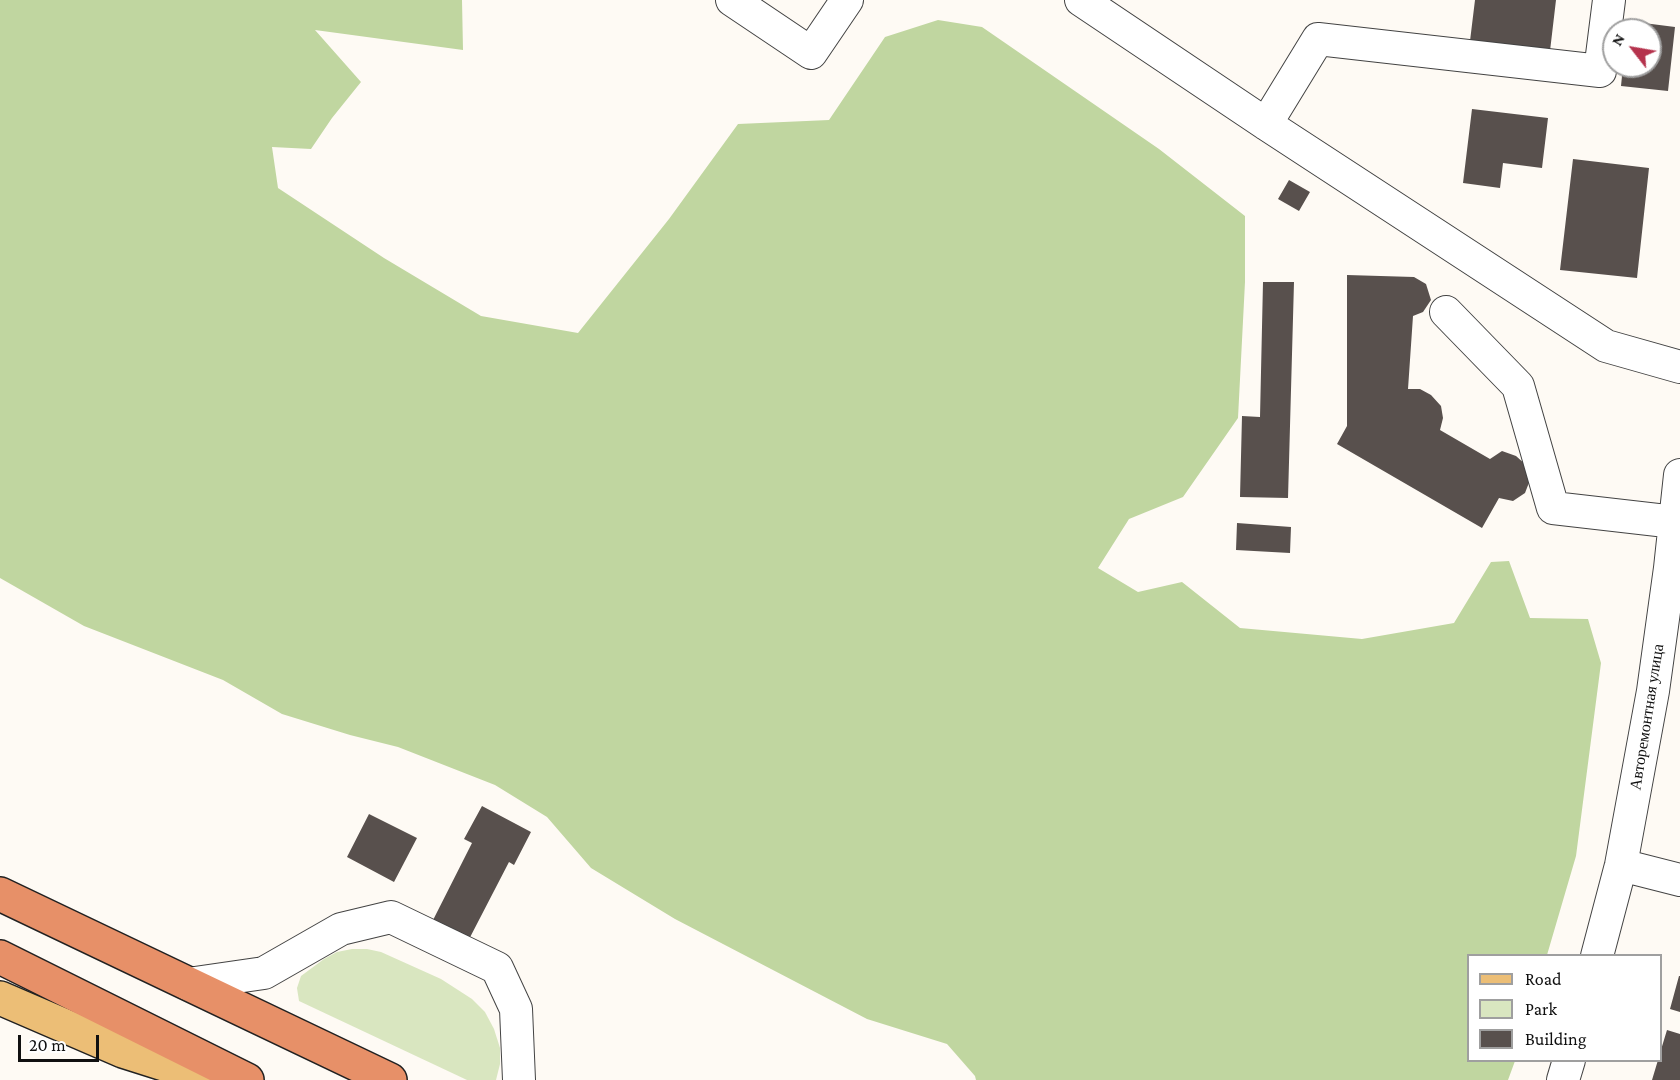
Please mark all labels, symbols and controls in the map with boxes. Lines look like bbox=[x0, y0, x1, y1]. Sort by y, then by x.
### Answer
north arrow bbox=[1602, 18, 1662, 78]
text: N bbox=[1608, 30, 1628, 49]
street label: Авторемонтная улица bbox=[1626, 643, 1668, 791]
legend bbox=[1467, 954, 1662, 1062]
text: Road bbox=[1525, 969, 1562, 989]
text: Park bbox=[1525, 999, 1557, 1019]
scale bar bbox=[21, 1023, 102, 1061]
text: Building bbox=[1525, 1029, 1586, 1049]
text: 20 m bbox=[29, 1035, 66, 1055]

